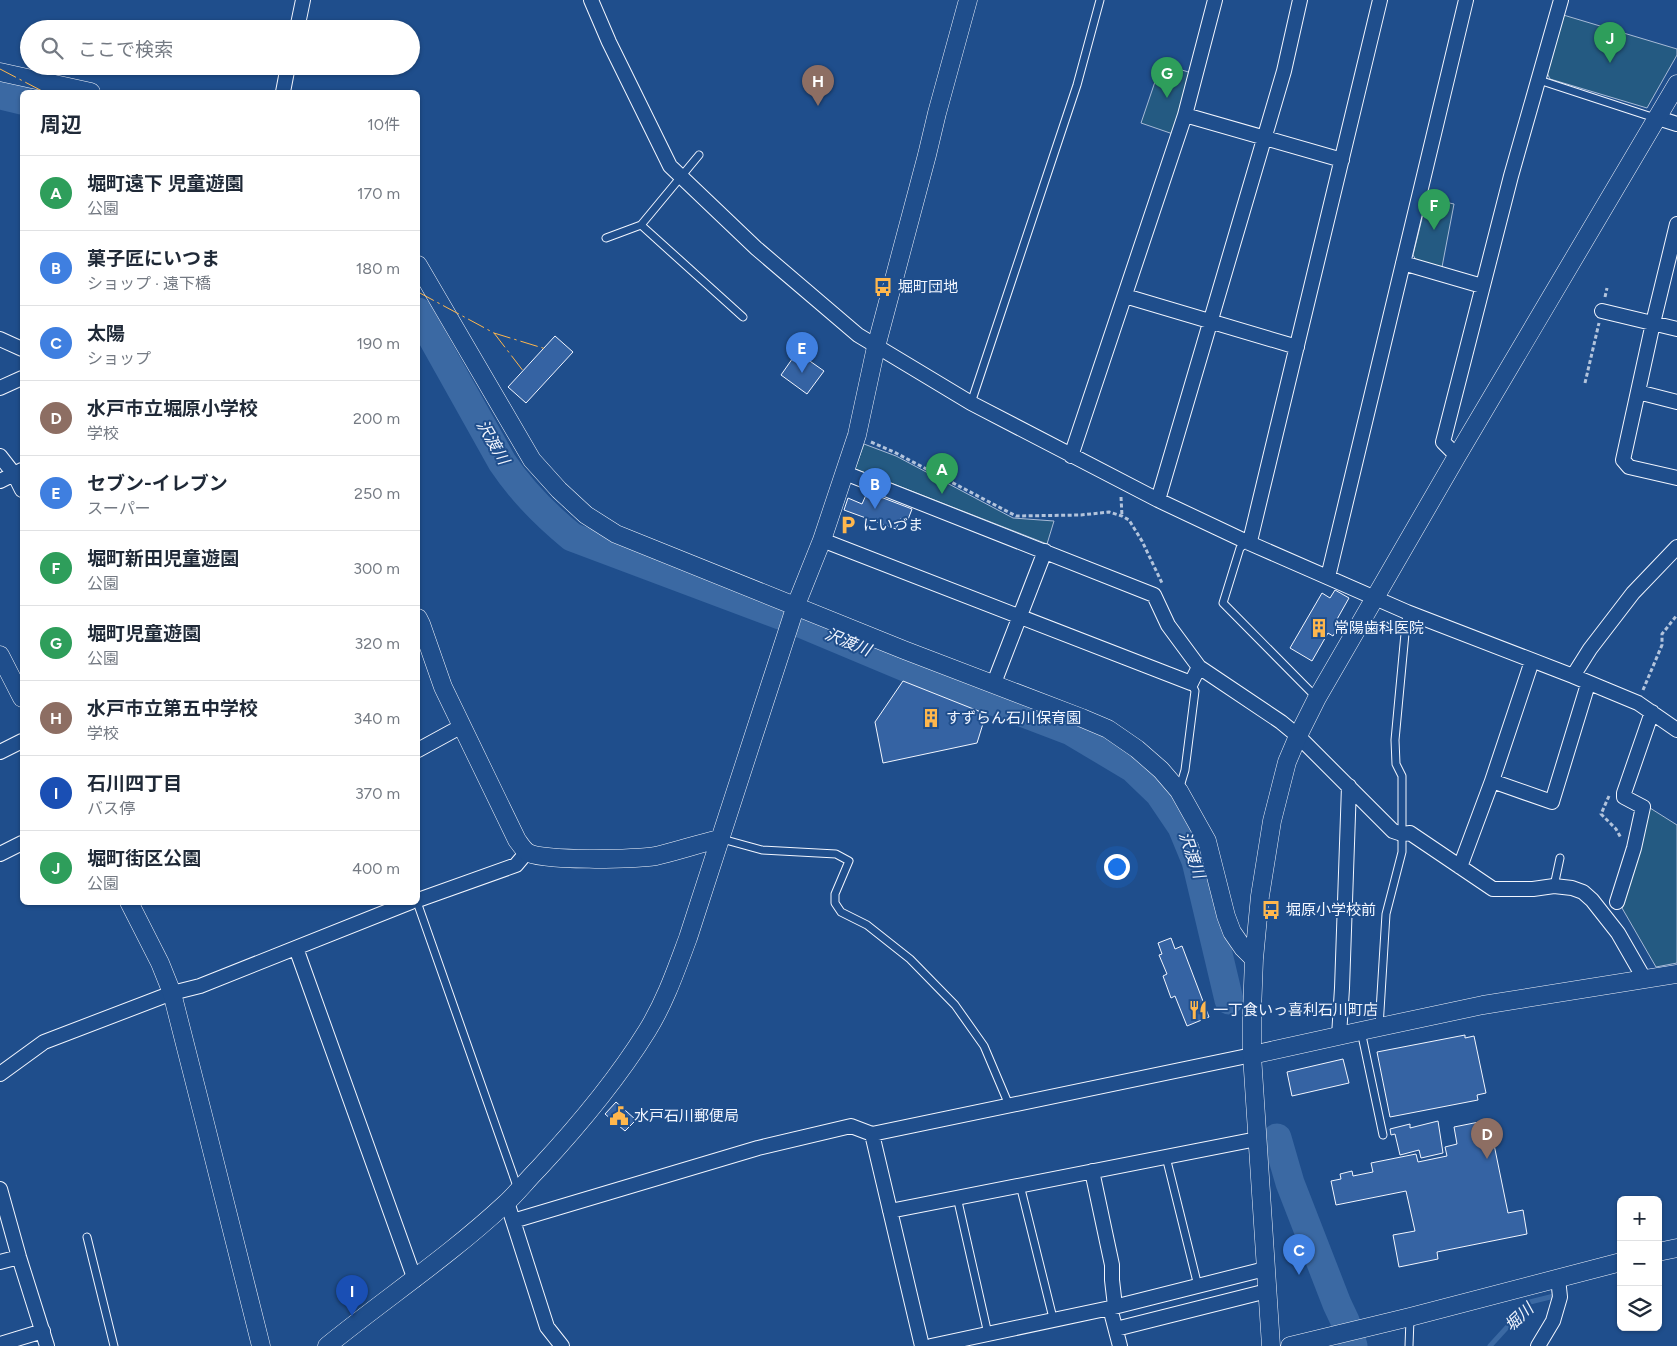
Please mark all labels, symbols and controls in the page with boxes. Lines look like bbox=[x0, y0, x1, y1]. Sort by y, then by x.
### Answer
search box bbox=[20, 20, 420, 75]
pin: J bbox=[1594, 22, 1626, 63]
icon: search bbox=[38, 34, 66, 62]
text: ここで検索 bbox=[78, 38, 173, 61]
pin: G bbox=[1151, 57, 1183, 98]
pin: H bbox=[802, 65, 834, 106]
text: 周辺 bbox=[40, 112, 82, 137]
text: 10件 bbox=[367, 115, 400, 134]
text: 堀町遠下 児童遊園 bbox=[87, 172, 244, 195]
text: A bbox=[50, 184, 62, 203]
text: 170 m bbox=[357, 184, 400, 203]
pin: F bbox=[1418, 189, 1450, 230]
text: 公園 bbox=[87, 199, 119, 218]
text: 菓子匠にいつま bbox=[87, 247, 220, 270]
text: B bbox=[51, 259, 61, 278]
text: 180 m bbox=[356, 259, 400, 278]
text: ショップ · 遠下橋 bbox=[87, 274, 211, 293]
bus stop icon: 堀町団地 bbox=[872, 276, 894, 298]
place label: 堀町団地 bbox=[898, 278, 958, 296]
text: 太陽 bbox=[87, 322, 125, 345]
pin: E bbox=[786, 332, 818, 373]
text: C bbox=[50, 334, 62, 353]
text: 190 m bbox=[357, 334, 400, 353]
text: ショップ bbox=[87, 349, 151, 368]
text: 水戸市立堀原小学校 bbox=[87, 397, 258, 420]
text: D bbox=[50, 409, 62, 428]
text: 200 m bbox=[353, 409, 400, 428]
water label: 沢渡川 bbox=[473, 416, 514, 469]
text: 学校 bbox=[87, 424, 119, 443]
pin: A bbox=[926, 453, 958, 494]
pin: B bbox=[859, 468, 891, 509]
text: セブン-イレブン bbox=[87, 472, 228, 495]
text: E bbox=[51, 484, 61, 503]
text: 250 m bbox=[354, 484, 400, 503]
text: スーパー bbox=[87, 499, 151, 518]
parking icon: にいづま bbox=[837, 514, 859, 536]
place label: にいづま bbox=[863, 516, 923, 534]
text: 堀町新田児童遊園 bbox=[87, 547, 239, 570]
text: F bbox=[52, 559, 60, 578]
text: 300 m bbox=[353, 559, 400, 578]
text: 公園 bbox=[87, 574, 119, 593]
building icon: 常陽歯科医院 bbox=[1308, 617, 1330, 639]
place label: 常陽歯科医院 bbox=[1334, 619, 1424, 637]
text: 堀町児童遊園 bbox=[87, 622, 201, 645]
water label: 沢渡川 bbox=[822, 624, 876, 661]
text: G bbox=[50, 634, 62, 653]
text: 320 m bbox=[355, 634, 400, 653]
text: 公園 bbox=[87, 649, 119, 668]
text: 水戸市立第五中学校 bbox=[87, 697, 258, 720]
building icon: すずらん石川保育園 bbox=[920, 707, 942, 729]
text: H bbox=[50, 709, 62, 728]
text: 340 m bbox=[354, 709, 400, 728]
place label: すずらん石川保育園 bbox=[946, 709, 1081, 727]
text: 学校 bbox=[87, 724, 119, 743]
text: 石川四丁目 bbox=[87, 772, 182, 795]
text: I bbox=[54, 784, 58, 803]
text: 370 m bbox=[355, 784, 400, 803]
text: バス停 bbox=[87, 799, 135, 818]
water label: 沢渡川 bbox=[1175, 829, 1209, 883]
text: 堀町街区公園 bbox=[87, 847, 201, 870]
your location bbox=[1104, 854, 1130, 880]
text: J bbox=[52, 859, 60, 878]
text: 400 m bbox=[352, 859, 400, 878]
text: 公園 bbox=[87, 874, 119, 893]
bus stop icon: 堀原小学校前 bbox=[1260, 899, 1282, 921]
place label: 堀原小学校前 bbox=[1286, 901, 1376, 919]
restaurant icon: 一丁食いっ喜利石川町店 bbox=[1187, 999, 1209, 1021]
place label: 一丁食いっ喜利石川町店 bbox=[1213, 1001, 1378, 1019]
public building icon: 水戸石川郵便局 bbox=[608, 1105, 630, 1127]
place label: 水戸石川郵便局 bbox=[634, 1107, 739, 1125]
pin: D bbox=[1471, 1118, 1503, 1159]
map controls bbox=[1617, 1196, 1662, 1331]
button: + bbox=[1617, 1196, 1662, 1241]
pin: C bbox=[1283, 1234, 1315, 1275]
button: − bbox=[1617, 1241, 1662, 1286]
pin: I bbox=[336, 1275, 368, 1316]
button: layers bbox=[1617, 1286, 1662, 1331]
water label: 堀川 bbox=[1501, 1298, 1539, 1335]

